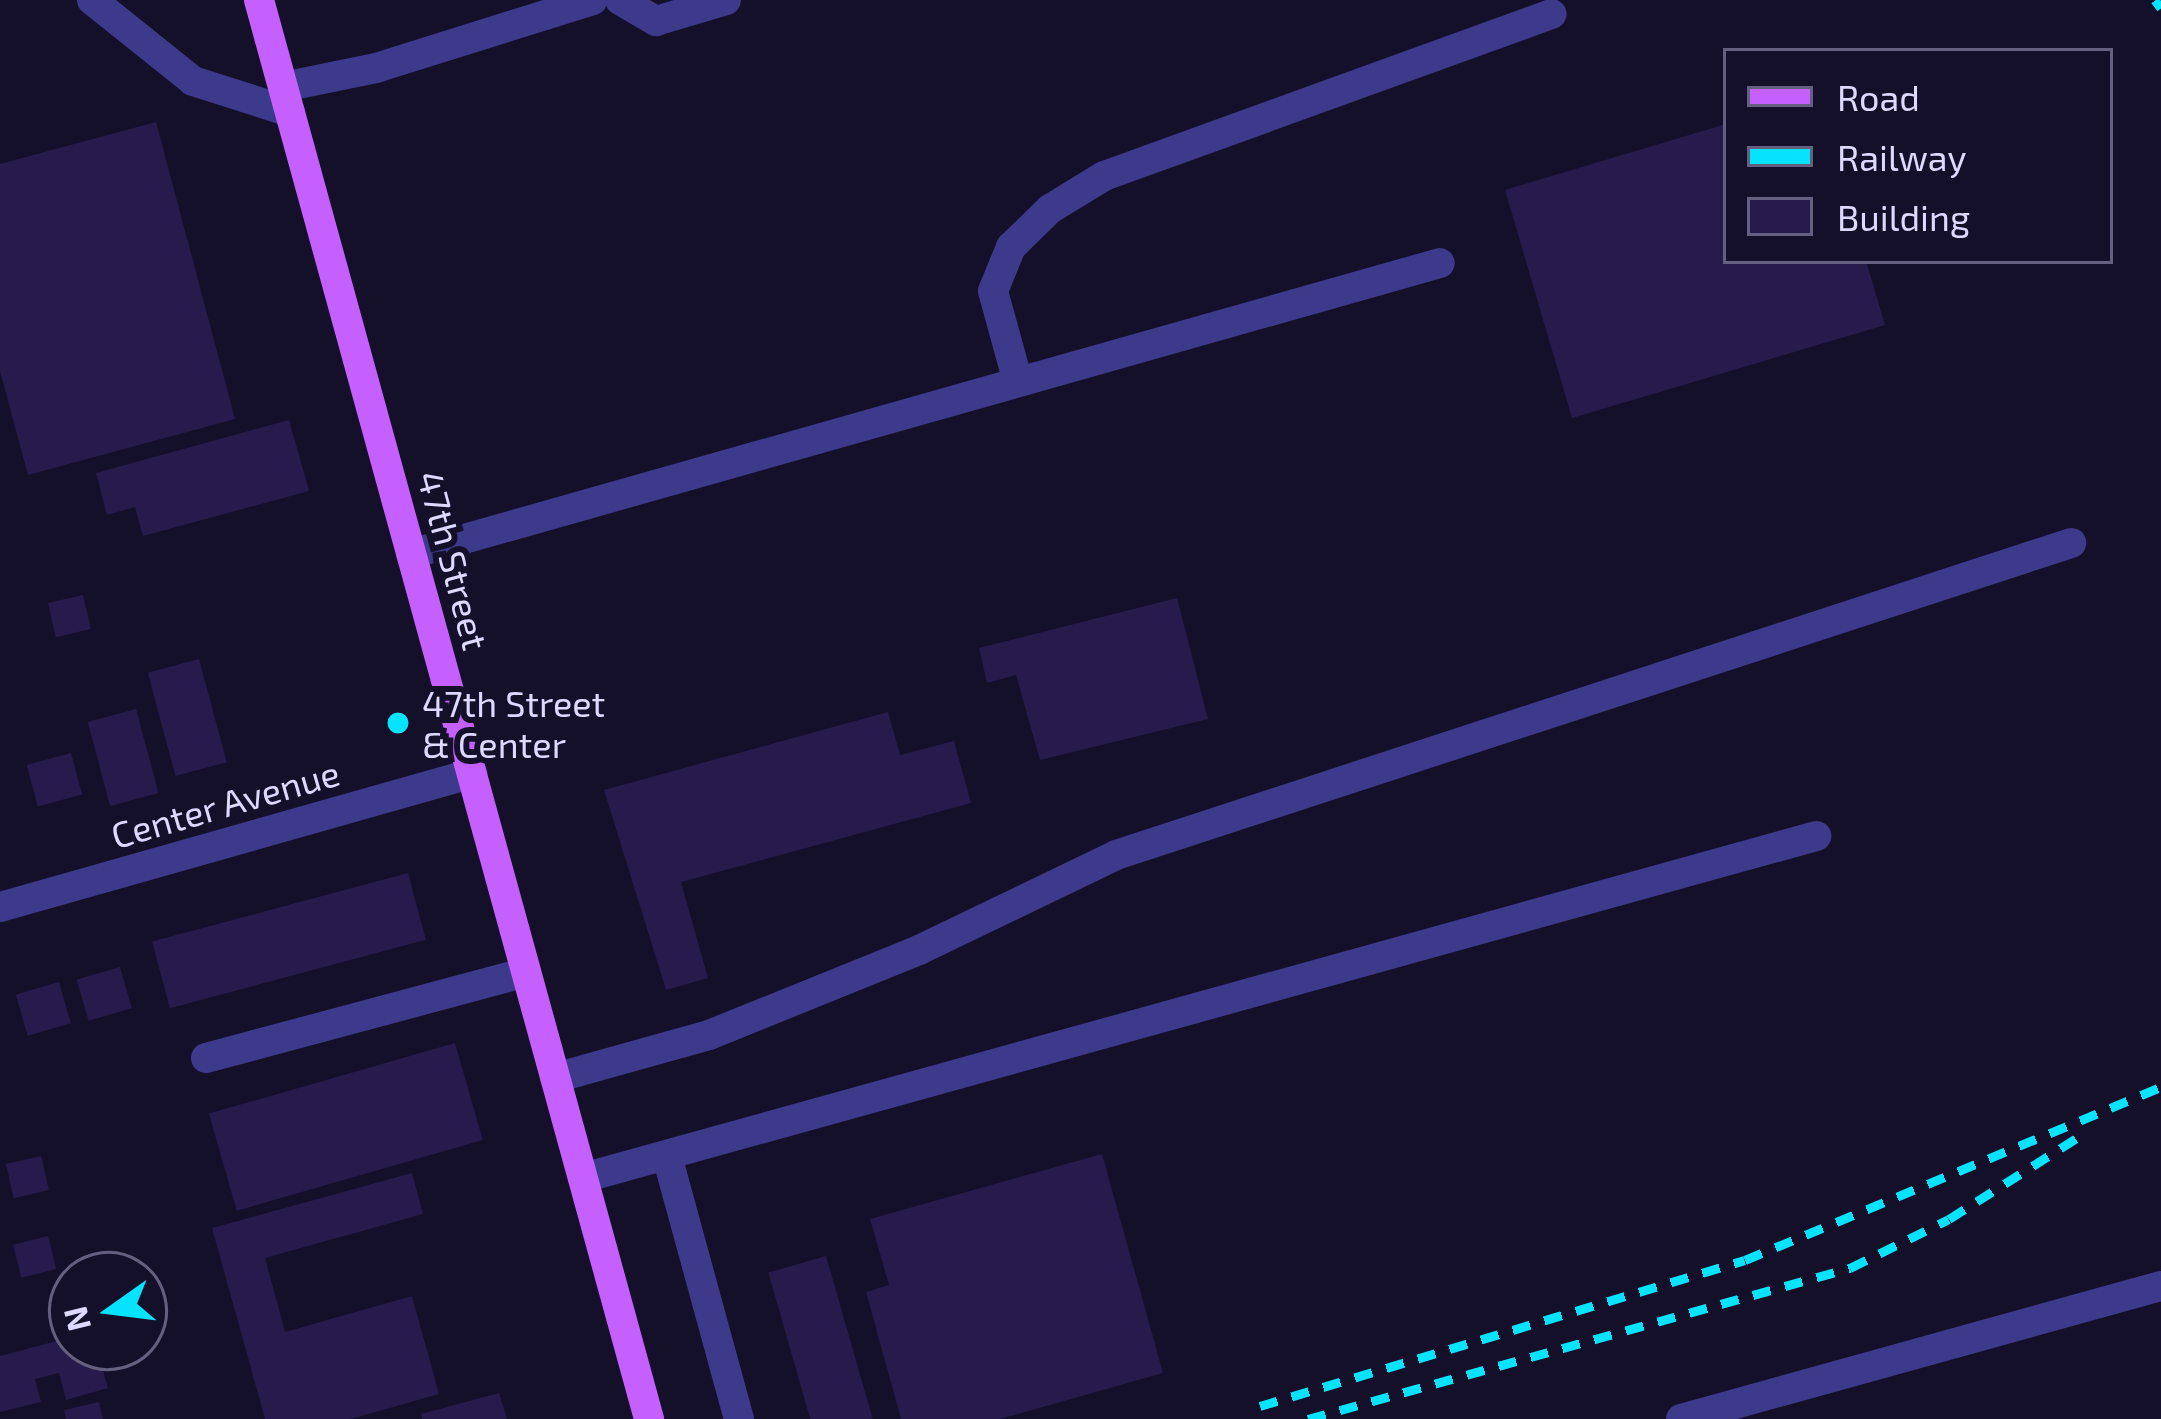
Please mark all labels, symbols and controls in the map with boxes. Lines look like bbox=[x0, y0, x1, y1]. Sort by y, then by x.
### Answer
legend bbox=[1723, 48, 2113, 264]
text: Road bbox=[1837, 75, 1920, 118]
text: Railway bbox=[1837, 135, 1967, 178]
text: Building bbox=[1837, 195, 1970, 238]
street label: 47th Street bbox=[409, 466, 499, 654]
place label: 47th Street & Center bbox=[422, 680, 605, 765]
marker: 47th Street & Center bbox=[385, 710, 411, 736]
street label: Center Avenue bbox=[105, 750, 345, 856]
north arrow bbox=[48, 1251, 168, 1371]
text: N bbox=[54, 1303, 98, 1335]

